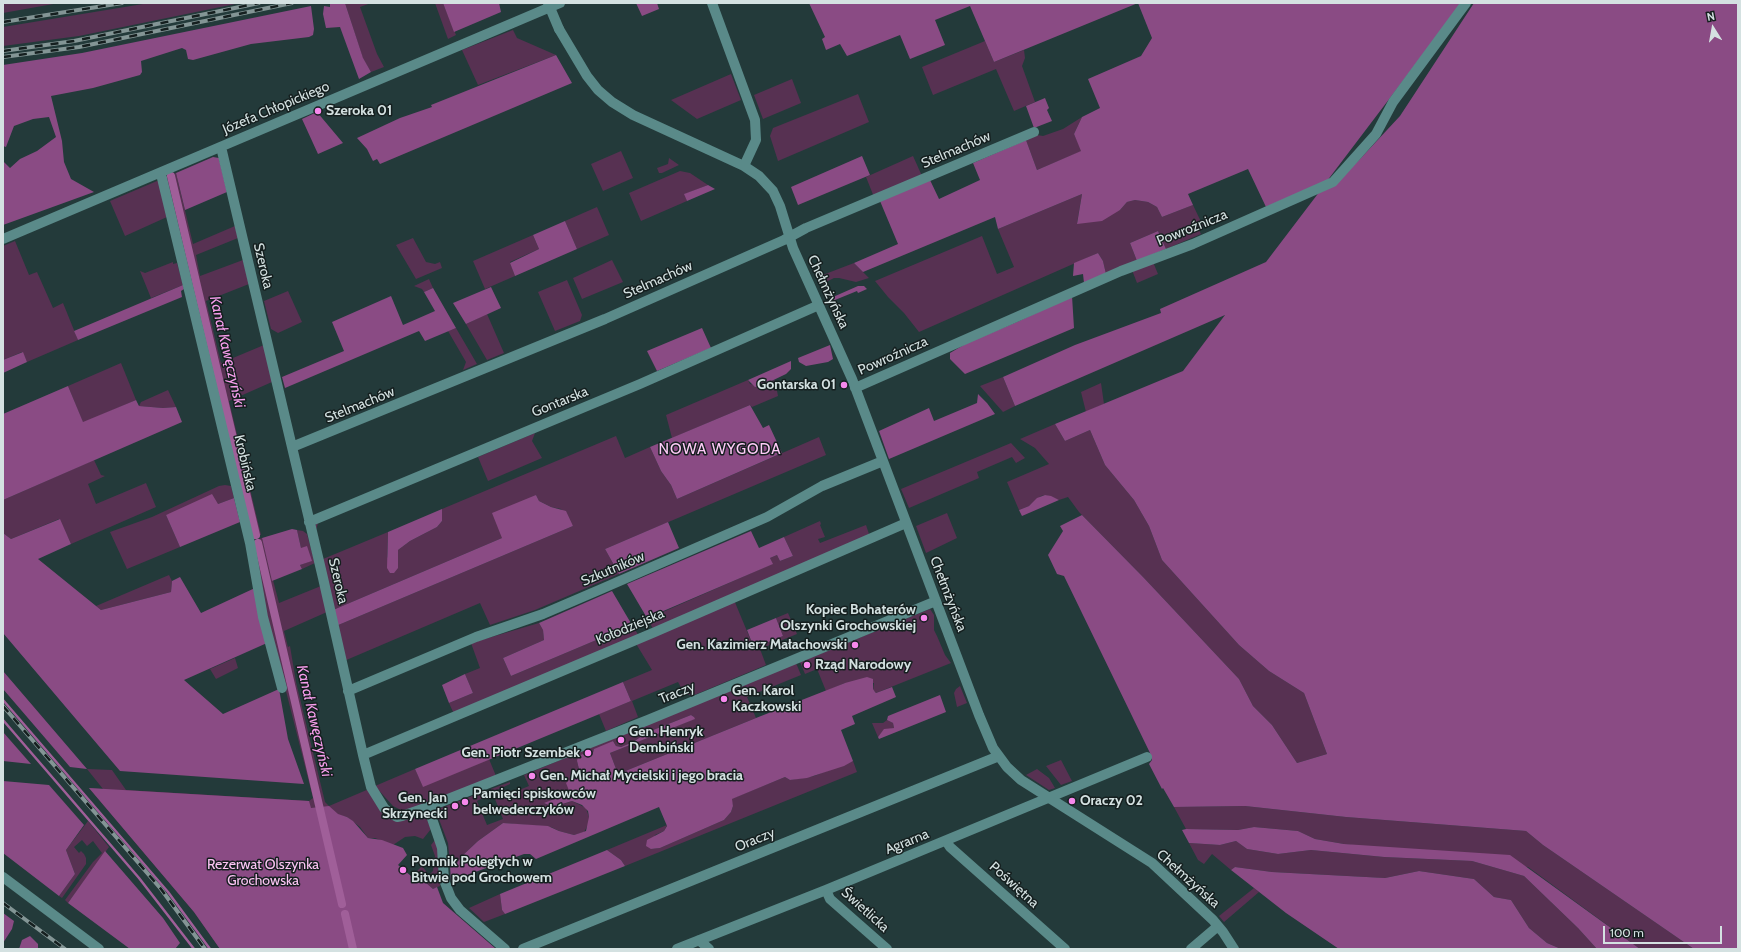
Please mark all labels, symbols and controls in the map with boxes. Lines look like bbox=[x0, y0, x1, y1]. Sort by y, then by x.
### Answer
north arrow bbox=[1693, 8, 1733, 48]
text: N bbox=[1706, 9, 1716, 24]
street label: Józefa Chłopickiego bbox=[220, 78, 332, 138]
place label: Szeroka 01 bbox=[326, 103, 392, 119]
marker: Szeroka 01 bbox=[313, 106, 323, 116]
street label: Stelmachów bbox=[919, 128, 993, 172]
street label: Powroźnicza bbox=[1154, 206, 1230, 250]
street label: Szeroka bbox=[250, 241, 276, 291]
street label: Chełmżyńska bbox=[804, 253, 852, 331]
street label: Stelmachów bbox=[621, 257, 695, 303]
water label: Kanał Kawęczyński bbox=[205, 294, 249, 410]
street label: Powroźnicza bbox=[856, 333, 930, 379]
place label: Gontarska 01 bbox=[757, 377, 836, 393]
marker: Gontarska 01 bbox=[839, 380, 849, 390]
street label: Stelmachów bbox=[323, 383, 397, 427]
street label: Gontarska bbox=[529, 383, 591, 421]
street label: Krobińska bbox=[230, 433, 260, 493]
district label: NOWA WYGODA bbox=[658, 441, 782, 459]
street label: Szkutników bbox=[579, 548, 647, 590]
street label: Chełmżyńska bbox=[926, 554, 970, 634]
street label: Szeroka bbox=[325, 556, 351, 606]
place label: Kopiec Bohaterów Olszynki Grochowskiej bbox=[780, 602, 916, 634]
street label: Kołodziejska bbox=[593, 605, 667, 649]
marker: Kopiec Bohaterów Olszynki Grochowskiej bbox=[919, 613, 929, 623]
place label: Gen. Kazimierz Małachowski bbox=[676, 637, 847, 653]
marker: Gen. Kazimierz Małachowski bbox=[850, 640, 860, 650]
place label: Rząd Narodowy bbox=[815, 657, 911, 673]
marker: Rząd Narodowy bbox=[802, 660, 812, 670]
water label: Kanał Kawęczyński bbox=[292, 663, 336, 779]
street label: Traczy bbox=[657, 678, 697, 708]
place label: Gen. Karol Kaczkowski bbox=[732, 683, 801, 716]
marker: Gen. Karol Kaczkowski bbox=[719, 694, 729, 704]
place label: Gen. Henryk Dembiński bbox=[629, 724, 703, 756]
marker: Gen. Henryk Dembiński bbox=[616, 735, 626, 745]
place label: Gen. Piotr Szembek bbox=[462, 745, 580, 761]
marker: Gen. Piotr Szembek bbox=[583, 748, 593, 758]
place label: Gen. Michał Mycielski i jego bracia bbox=[540, 768, 743, 784]
marker: Gen. Michał Mycielski i jego bracia bbox=[527, 771, 537, 781]
place label: Pamięci spiskowców belwederczyków bbox=[473, 786, 596, 818]
place label: Gen. Jan Skrzynecki bbox=[382, 790, 447, 822]
place label: Oraczy 02 bbox=[1080, 793, 1143, 809]
marker: Oraczy 02 bbox=[1067, 796, 1077, 806]
marker: Pamięci spiskowców belwederczyków bbox=[460, 797, 470, 807]
marker: Gen. Jan Skrzynecki bbox=[450, 801, 460, 811]
street label: Oraczy bbox=[732, 824, 778, 856]
street label: Agrarna bbox=[883, 826, 931, 858]
street label: Chełmżyńska bbox=[1153, 846, 1223, 912]
place label: Pomnik Poległych w Bitwie pod Grochowem bbox=[411, 854, 552, 886]
park label: Rezerwat Olszynka Grochowska bbox=[207, 857, 319, 890]
street label: Poświętna bbox=[986, 858, 1042, 912]
marker: Pomnik Poległych w Bitwie pod Grochowem bbox=[398, 865, 408, 875]
street label: Świetlicka bbox=[838, 884, 892, 936]
scale bar bbox=[1605, 918, 1724, 944]
text: 100 m bbox=[1610, 925, 1644, 940]

